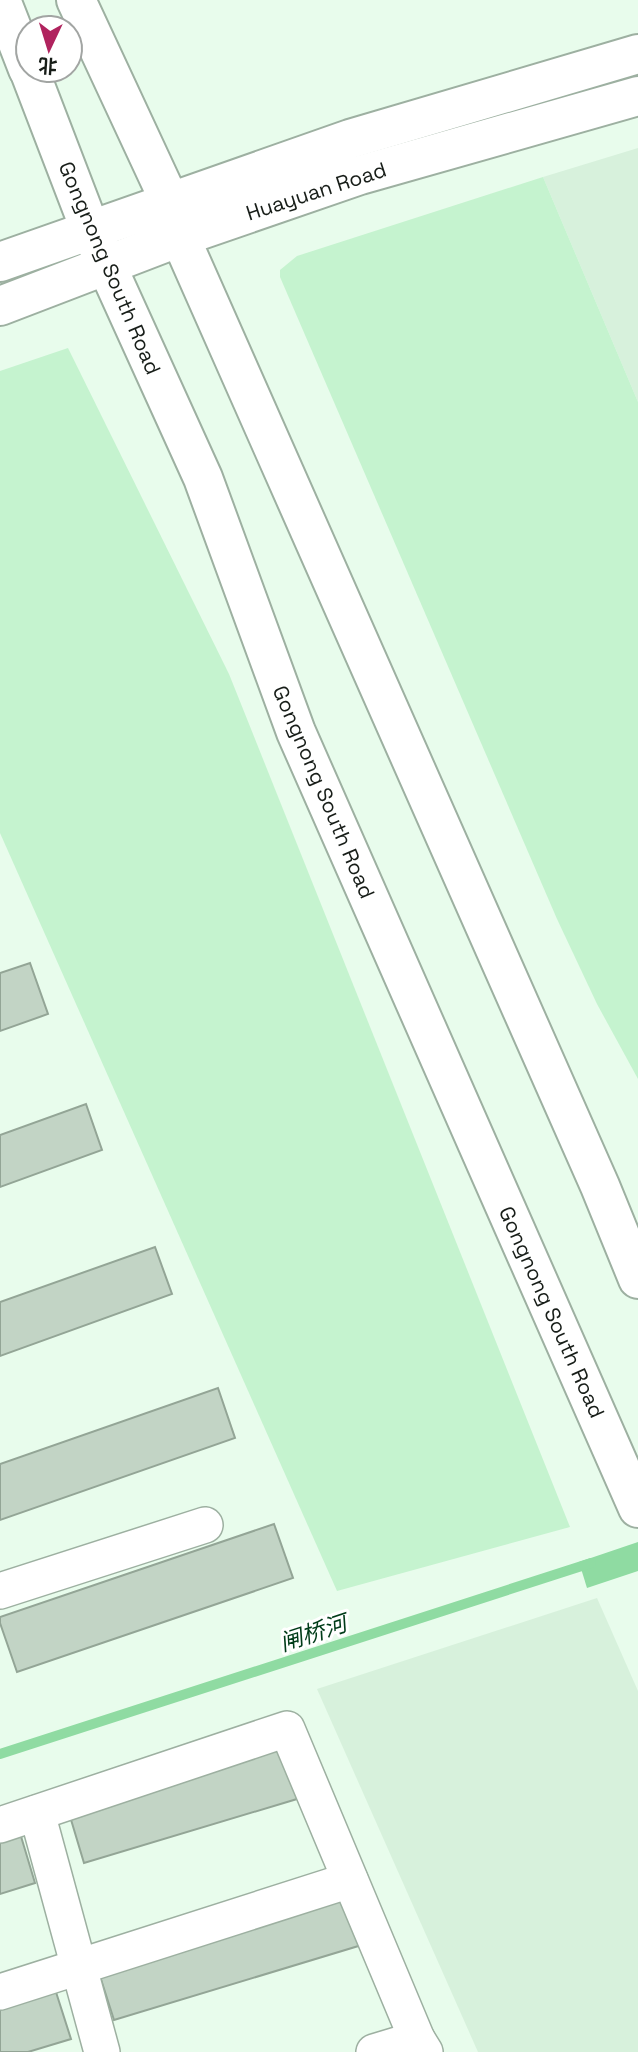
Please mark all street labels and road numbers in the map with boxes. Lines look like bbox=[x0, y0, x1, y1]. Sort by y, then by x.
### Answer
street label: Huayuan Road bbox=[242, 156, 390, 226]
street label: Gongnong South Road bbox=[53, 157, 167, 379]
street label: Gongnong South Road bbox=[267, 681, 381, 903]
street label: Gongnong South Road bbox=[493, 1202, 611, 1422]

